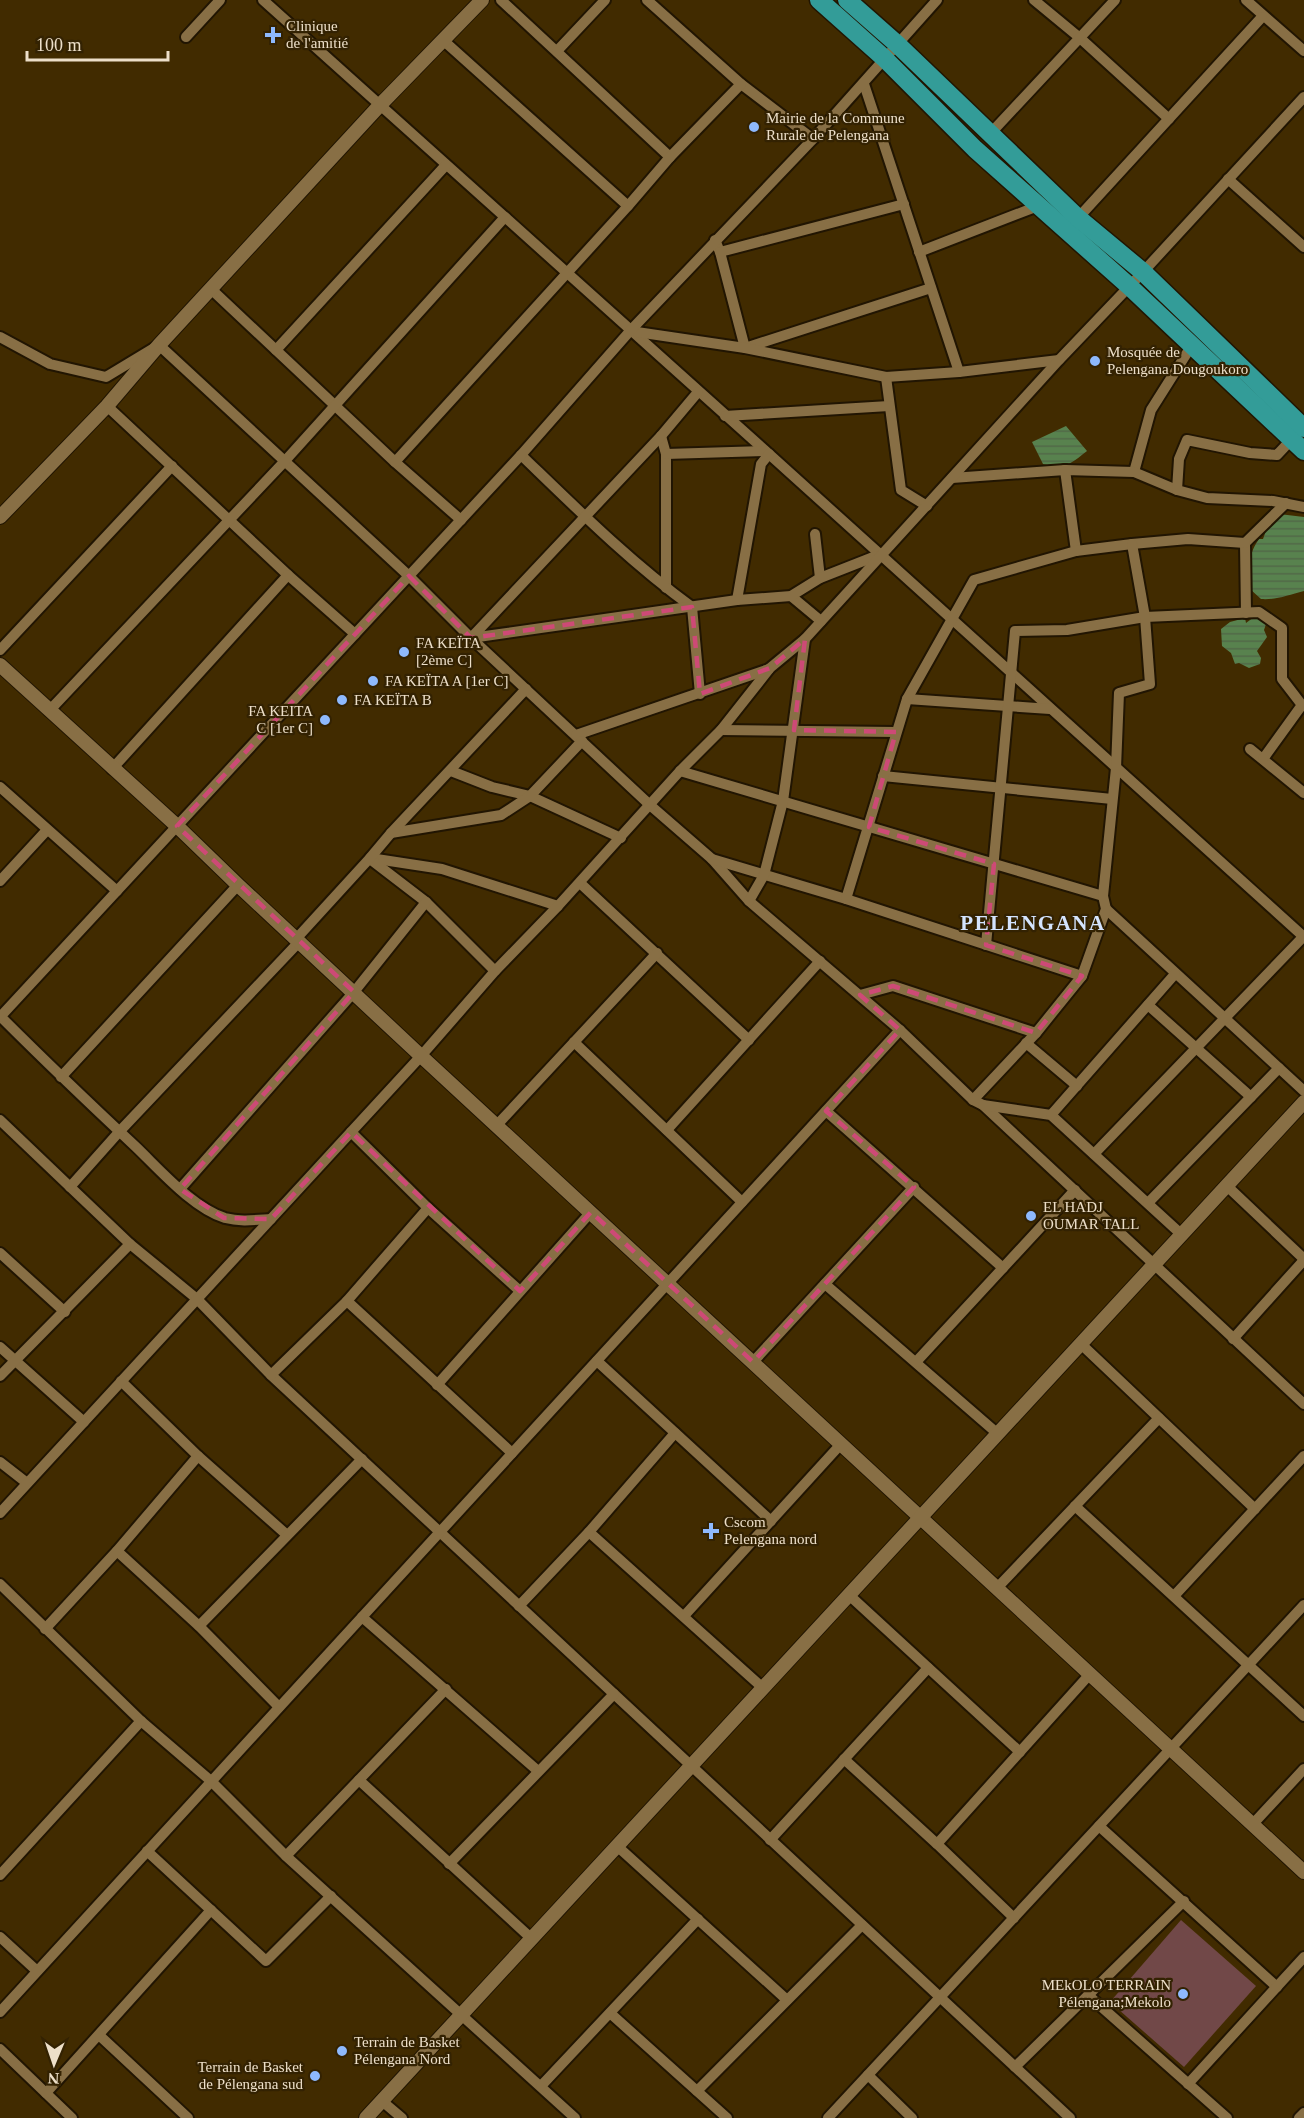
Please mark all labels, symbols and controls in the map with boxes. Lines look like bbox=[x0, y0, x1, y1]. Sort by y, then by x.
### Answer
place label: Clinique de l'amitié bbox=[286, 18, 349, 51]
scale bar bbox=[27, 24, 168, 62]
marker: Clinique de l'amitié bbox=[264, 26, 282, 44]
text: 100 m bbox=[36, 35, 82, 55]
place label: Mairie de la Commune Rurale de Pelengana bbox=[766, 110, 905, 143]
marker: Mairie de la Commune Rurale de Pelengana bbox=[747, 120, 761, 134]
place label: Mosquée de Pelengana Dougoukoro bbox=[1107, 344, 1248, 377]
marker: Mosquée de Pelengana Dougoukoro bbox=[1088, 354, 1102, 368]
place label: FA KEÏTA [2ème C] bbox=[416, 635, 481, 668]
marker: FA KEÏTA [2ème C] bbox=[397, 645, 411, 659]
place label: FA KEÏTA A [1er C] bbox=[385, 673, 509, 689]
marker: FA KEÏTA A [1er C] bbox=[366, 674, 380, 688]
place label: FA KEÏTA B bbox=[354, 692, 432, 708]
marker: FA KEÏTA B bbox=[335, 693, 349, 707]
place label: FA KEITA C [1er C] bbox=[248, 703, 313, 736]
marker: FA KEITA C [1er C] bbox=[318, 713, 332, 727]
district label: PELENGANA bbox=[960, 911, 1106, 935]
place label: EL HADJ OUMAR TALL bbox=[1043, 1199, 1139, 1232]
marker: EL HADJ OUMAR TALL bbox=[1024, 1209, 1038, 1223]
place label: Cscom Pelengana nord bbox=[724, 1514, 817, 1547]
marker: Cscom Pelengana nord bbox=[702, 1522, 720, 1540]
place label: MEkOLO TERRAIN Pélengana;Mekolo bbox=[1042, 1977, 1171, 2010]
marker: MEkOLO TERRAIN Pélengana;Mekolo bbox=[1176, 1987, 1190, 2001]
north arrow bbox=[24, 2034, 84, 2094]
place label: Terrain de Basket Pélengana Nord bbox=[354, 2034, 460, 2067]
marker: Terrain de Basket Pélengana Nord bbox=[335, 2044, 349, 2058]
place label: Terrain de Basket de Pélengana sud bbox=[197, 2059, 304, 2092]
marker: Terrain de Basket de Pélengana sud bbox=[308, 2069, 322, 2083]
text: N bbox=[47, 2070, 60, 2087]

